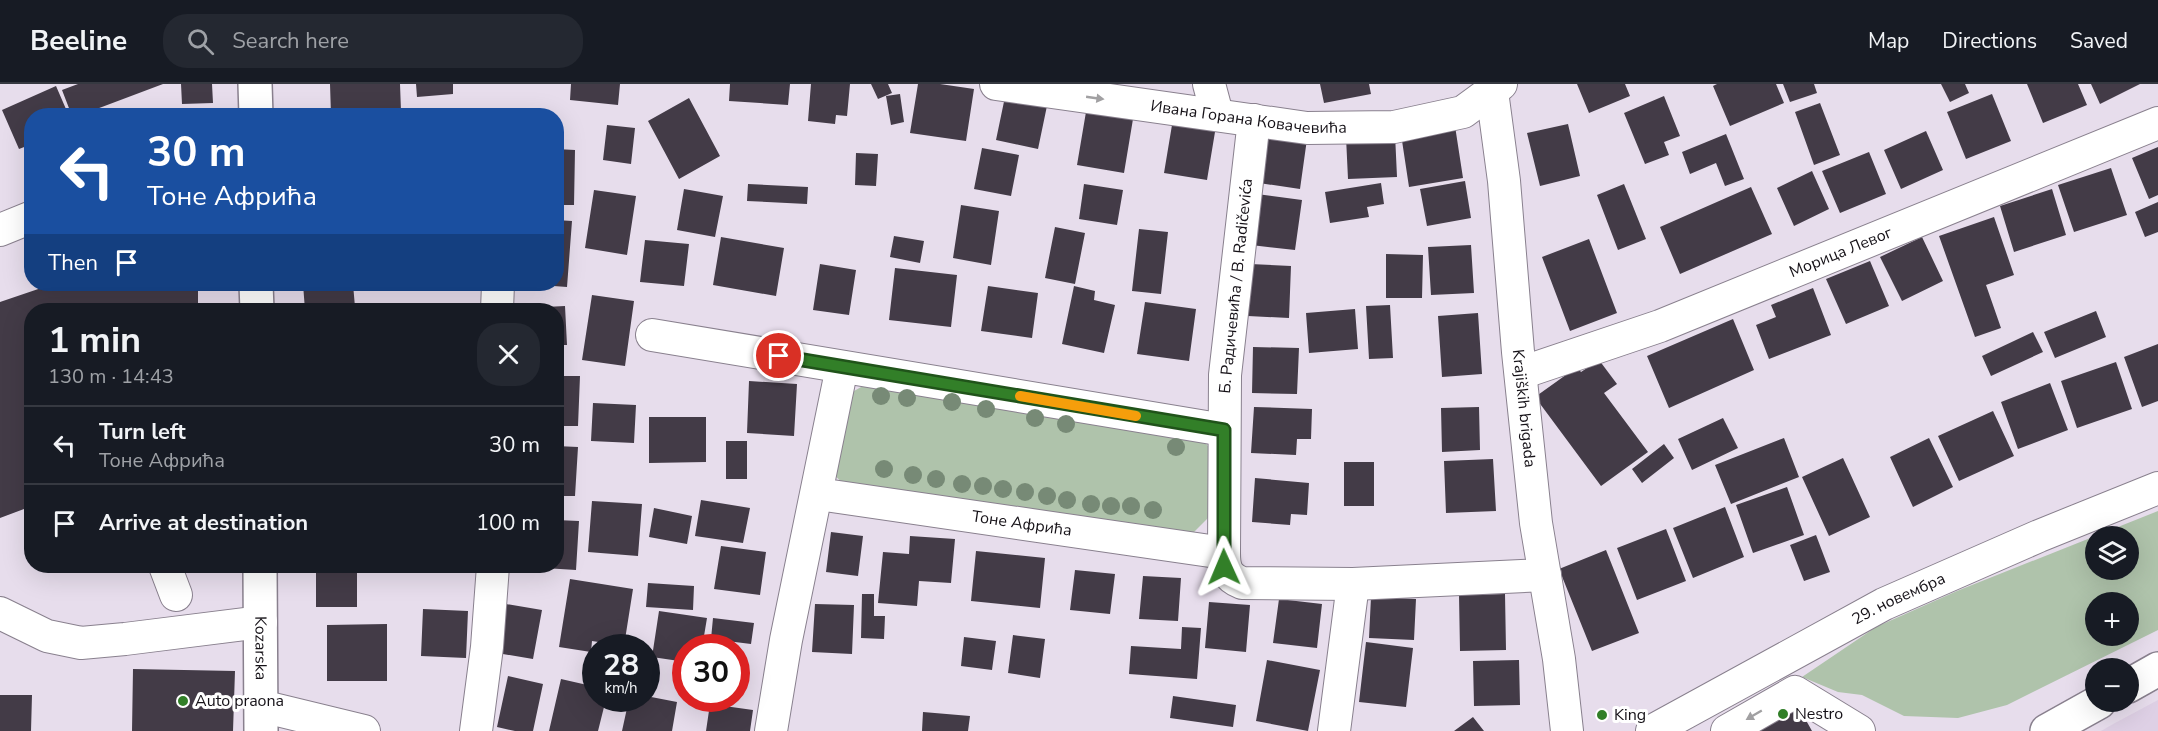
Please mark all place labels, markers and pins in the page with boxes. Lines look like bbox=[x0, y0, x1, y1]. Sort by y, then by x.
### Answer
pin bbox=[753, 330, 804, 381]
place label: Auto praona bbox=[195, 690, 284, 712]
marker: Auto praona bbox=[176, 694, 190, 708]
place label: Nestro bbox=[1795, 703, 1843, 725]
place label: King bbox=[1614, 704, 1646, 726]
marker: Nestro bbox=[1776, 707, 1790, 721]
marker: King bbox=[1595, 708, 1609, 722]

